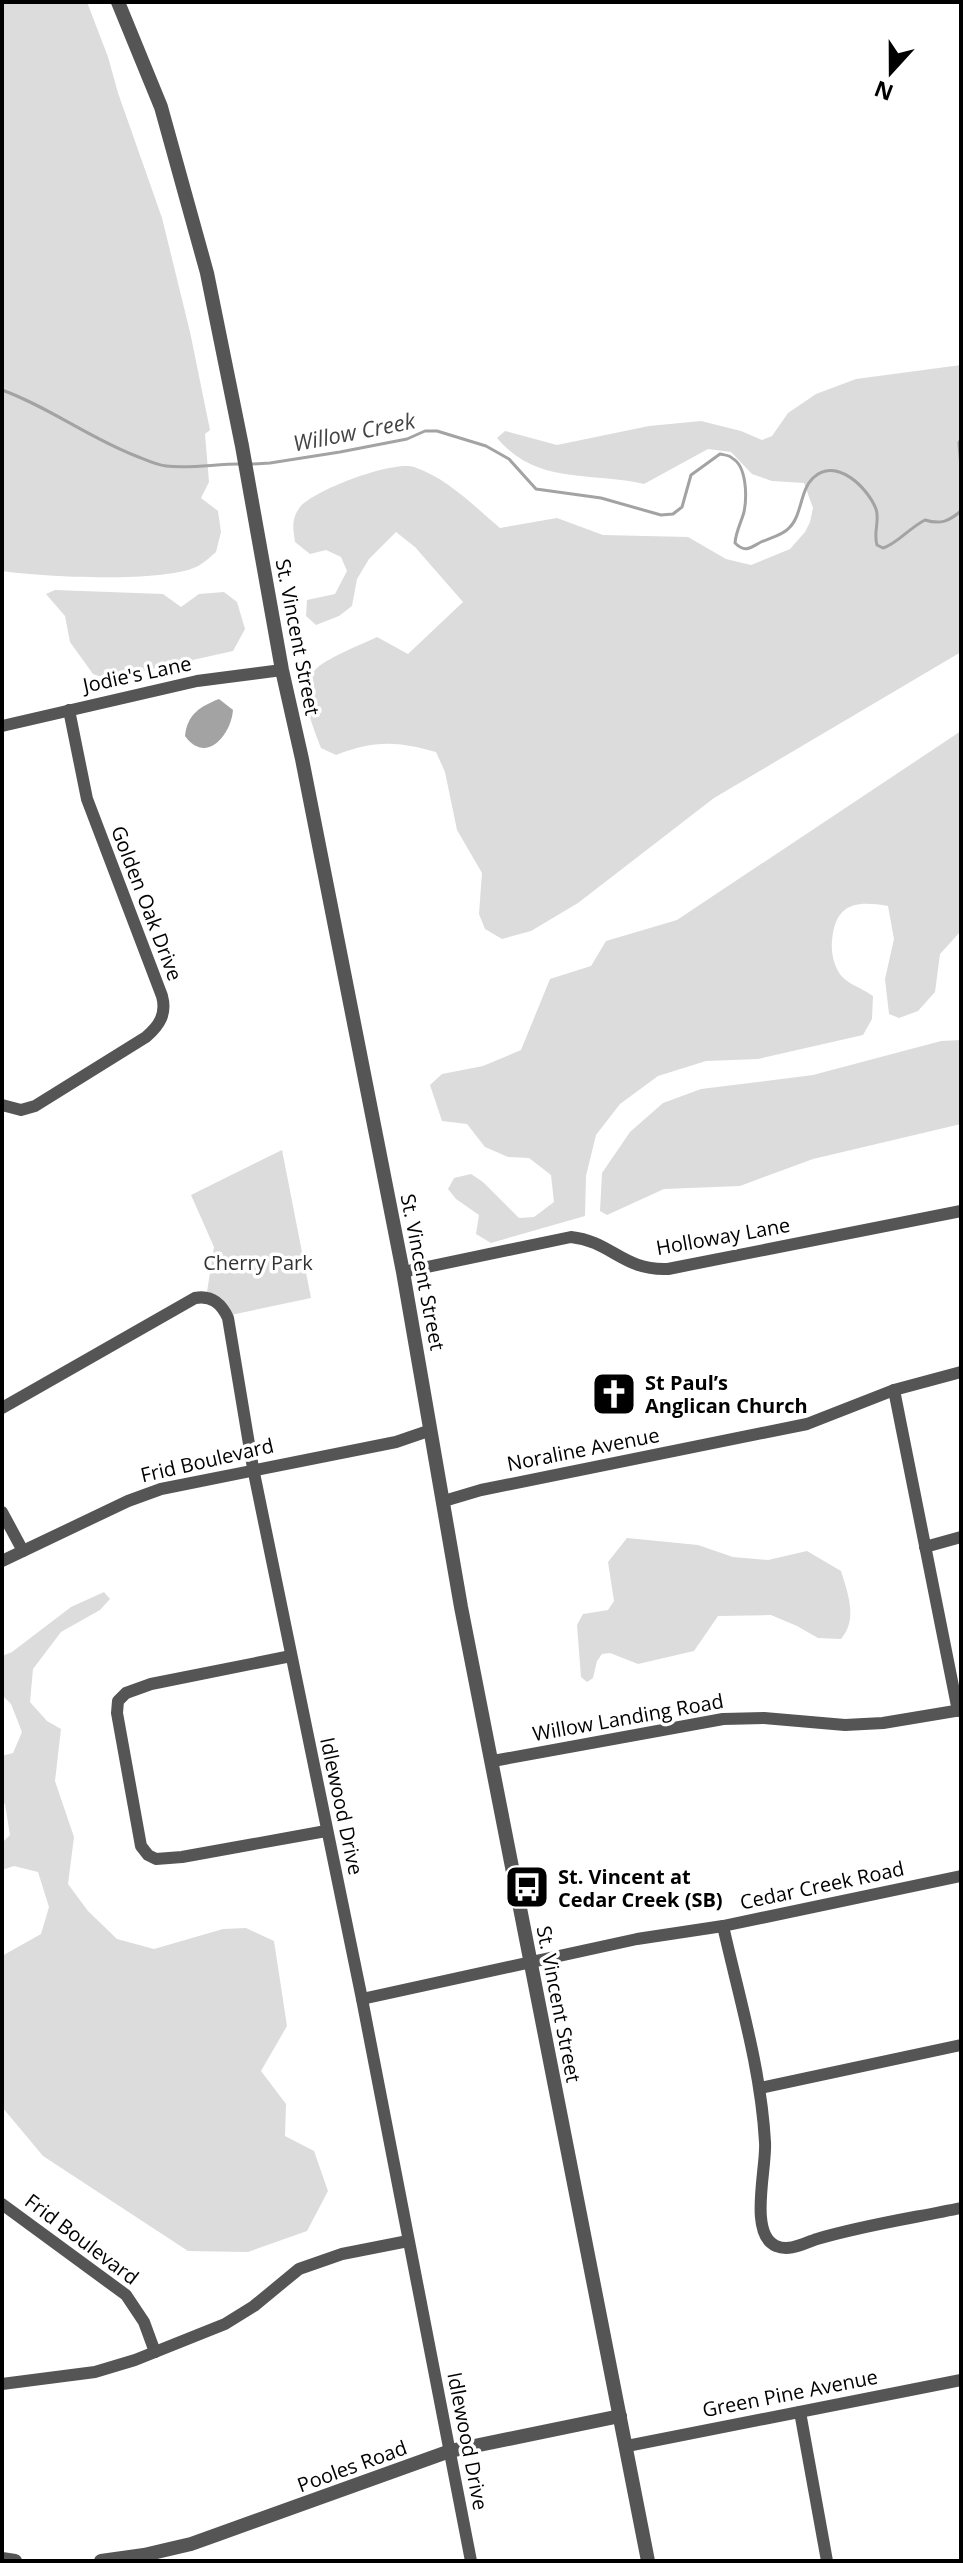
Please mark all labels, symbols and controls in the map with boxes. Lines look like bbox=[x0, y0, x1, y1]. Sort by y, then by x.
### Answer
north arrow bbox=[851, 32, 931, 112]
text: N bbox=[870, 74, 897, 109]
water label: Willow Creek bbox=[290, 404, 419, 458]
street label: St. Vincent Street bbox=[270, 556, 326, 718]
street label: Jodie's Lane bbox=[78, 649, 194, 699]
street label: Golden Oak Drive bbox=[105, 822, 189, 984]
street label: St. Vincent Street bbox=[395, 1191, 451, 1353]
street label: Holloway Lane bbox=[654, 1211, 792, 1261]
park label: Cherry Park bbox=[203, 1249, 313, 1276]
place label: St Paul’s Anglican Church bbox=[645, 1369, 808, 1419]
church icon: St Paul’s Anglican Church bbox=[590, 1370, 638, 1418]
street label: Noraline Avenue bbox=[504, 1421, 662, 1477]
street label: Frid Boulevard bbox=[138, 1432, 276, 1488]
street label: Willow Landing Road bbox=[530, 1687, 726, 1747]
street label: Idlewood Drive bbox=[314, 1735, 370, 1877]
street label: Cedar Creek Road bbox=[737, 1854, 907, 1916]
bus stop icon: St. Vincent at Cedar Creek (SB) bbox=[503, 1863, 551, 1911]
place label: St. Vincent at Cedar Creek (SB) bbox=[558, 1863, 723, 1913]
street label: St. Vincent Street bbox=[531, 1923, 587, 2085]
street label: Frid Boulevard bbox=[20, 2187, 144, 2291]
street label: Green Pine Avenue bbox=[700, 2363, 880, 2423]
street label: Idlewood Drive bbox=[441, 2370, 495, 2512]
street label: Pooles Road bbox=[293, 2434, 411, 2498]

